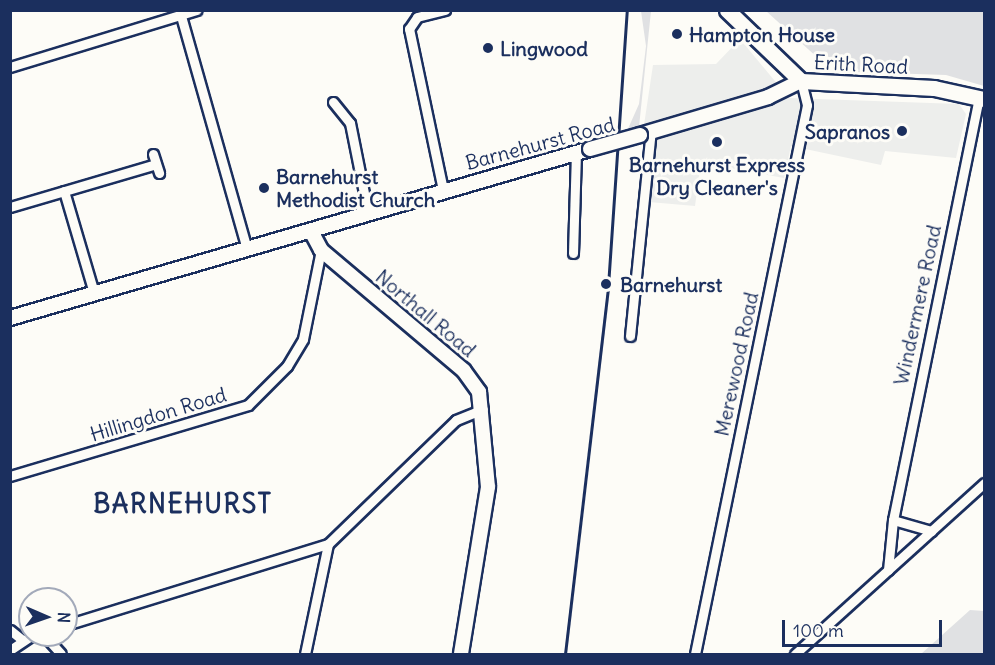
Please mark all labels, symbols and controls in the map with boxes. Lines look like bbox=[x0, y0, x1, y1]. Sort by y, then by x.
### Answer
place label: Hampton House bbox=[689, 22, 835, 46]
marker: Hampton House bbox=[670, 27, 684, 41]
place label: Lingwood bbox=[500, 36, 588, 60]
marker: Lingwood bbox=[481, 41, 495, 55]
street label: Erith Road bbox=[813, 50, 909, 78]
street label: Barnehurst Road bbox=[463, 112, 617, 174]
place label: Sapranos bbox=[805, 119, 890, 143]
marker: Sapranos bbox=[895, 124, 909, 138]
marker: Barnehurst Express Dry Cleaner's bbox=[710, 135, 724, 149]
place label: Barnehurst Express Dry Cleaner's bbox=[629, 152, 805, 199]
place label: Barnehurst Methodist Church bbox=[276, 164, 435, 211]
marker: Barnehurst Methodist Church bbox=[257, 181, 271, 195]
street label: Windermere Road bbox=[888, 223, 946, 387]
street label: Northall Road bbox=[371, 264, 481, 362]
place label: Barnehurst bbox=[620, 272, 722, 296]
marker: Barnehurst bbox=[597, 275, 615, 293]
street label: Merewood Road bbox=[709, 290, 763, 438]
street label: Hillingdon Road bbox=[87, 382, 229, 446]
district label: BARNEHURST bbox=[93, 488, 273, 520]
north arrow bbox=[18, 587, 78, 647]
scale bar bbox=[785, 608, 946, 646]
text: N bbox=[54, 612, 74, 623]
text: 100 m bbox=[793, 619, 844, 642]

